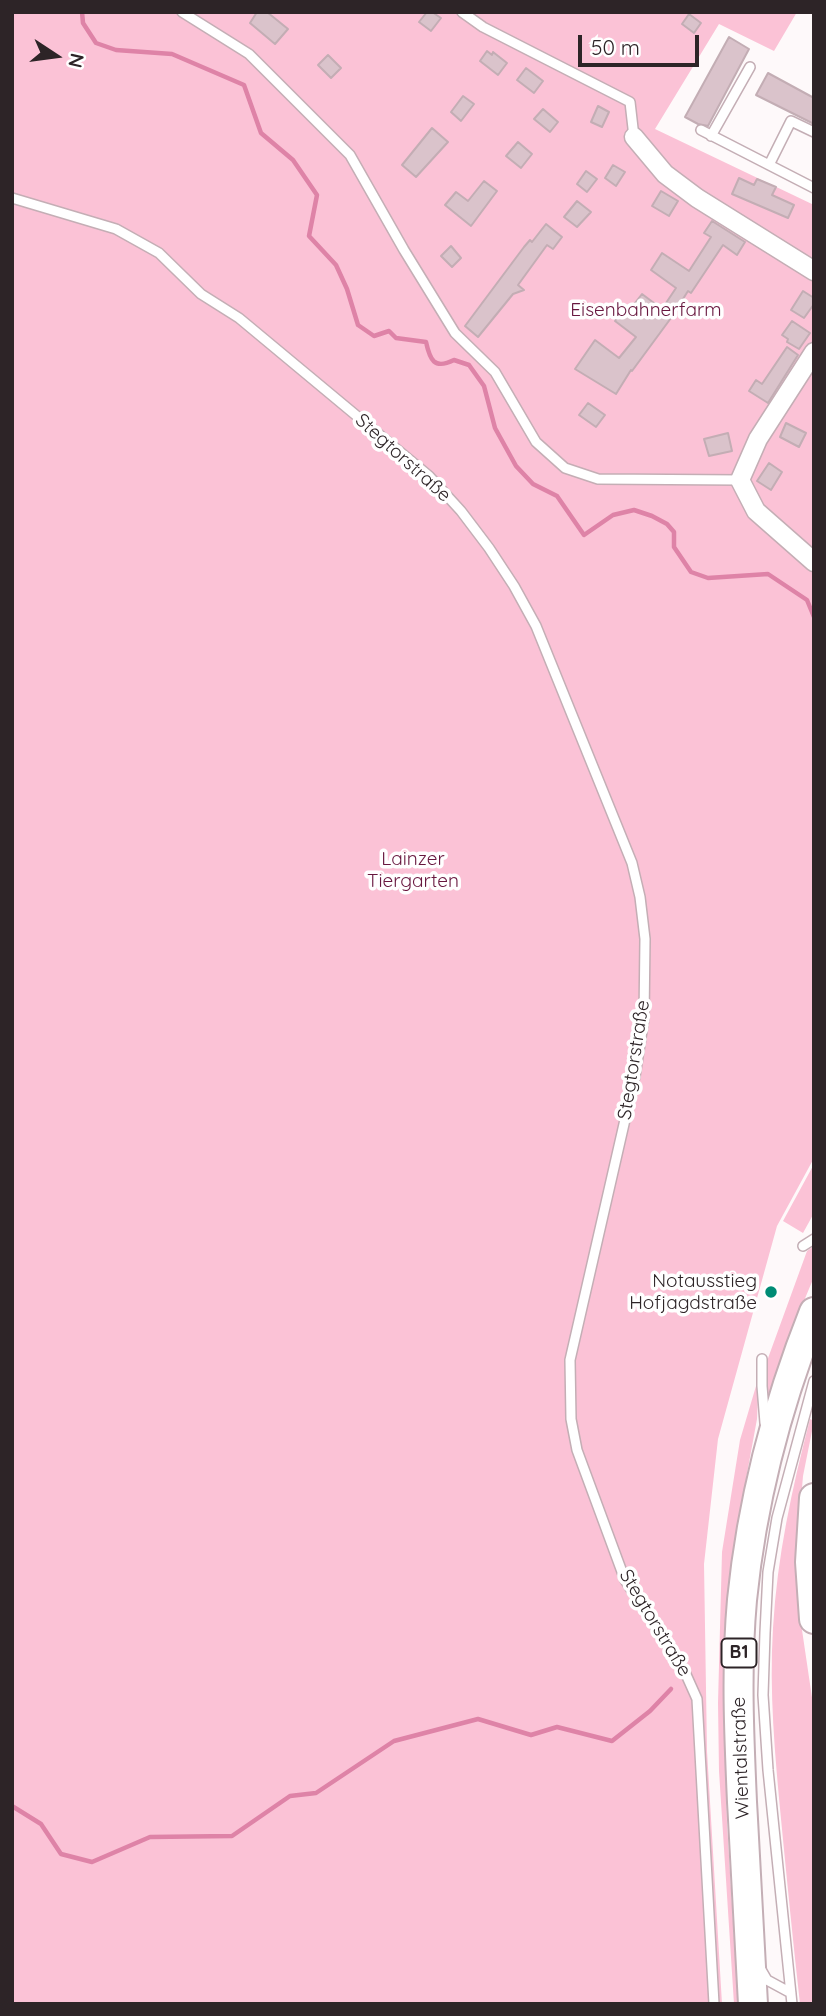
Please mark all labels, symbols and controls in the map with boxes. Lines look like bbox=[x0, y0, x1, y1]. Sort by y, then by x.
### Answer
north arrow bbox=[21, 21, 91, 91]
scale bar bbox=[581, 21, 702, 65]
text: 50 m bbox=[591, 34, 640, 60]
text: N bbox=[63, 51, 90, 70]
park label: Eisenbahnerfarm bbox=[570, 299, 722, 321]
street label: Stegtorstraße bbox=[350, 409, 456, 507]
park label: Lainzer Tiergarten bbox=[367, 848, 459, 892]
street label: Stegtorstraße bbox=[613, 999, 655, 1121]
place label: Notausstieg Hofjagdstraße bbox=[629, 1270, 757, 1314]
marker: Notausstieg Hofjagdstraße bbox=[763, 1284, 779, 1300]
street label: Stegtorstraße bbox=[614, 1565, 696, 1681]
road number: B1 bbox=[722, 1638, 756, 1668]
street label: Wientalstraße bbox=[727, 1696, 755, 1820]

